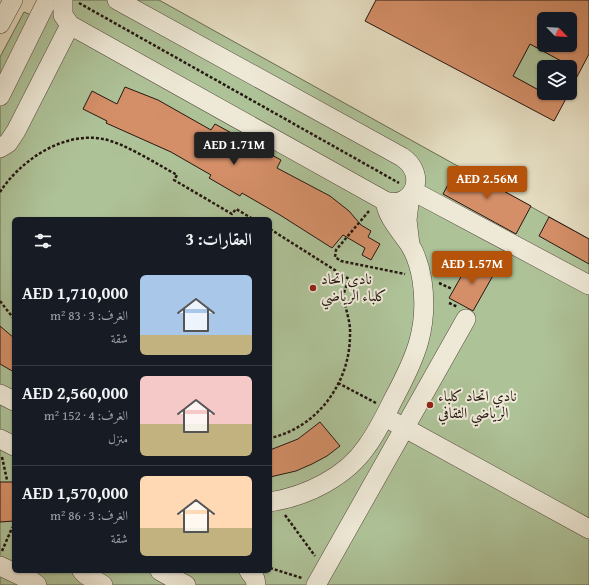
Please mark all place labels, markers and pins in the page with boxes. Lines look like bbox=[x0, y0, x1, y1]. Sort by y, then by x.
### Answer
pin: AED 1.71M bbox=[188, 132, 280, 166]
pin: AED 2.56M bbox=[441, 166, 533, 200]
pin: AED 1.57M bbox=[426, 251, 518, 285]
place label: نادي اتحاد كلباء الرياضي bbox=[321, 268, 387, 310]
marker: نادي اتحاد كلباء الرياضي bbox=[308, 283, 318, 293]
place label: نادي اتحاد كلباء الرياضي الثقافي bbox=[438, 385, 517, 427]
marker: نادي اتحاد كلباء الرياضي الثقافي bbox=[425, 400, 435, 410]

